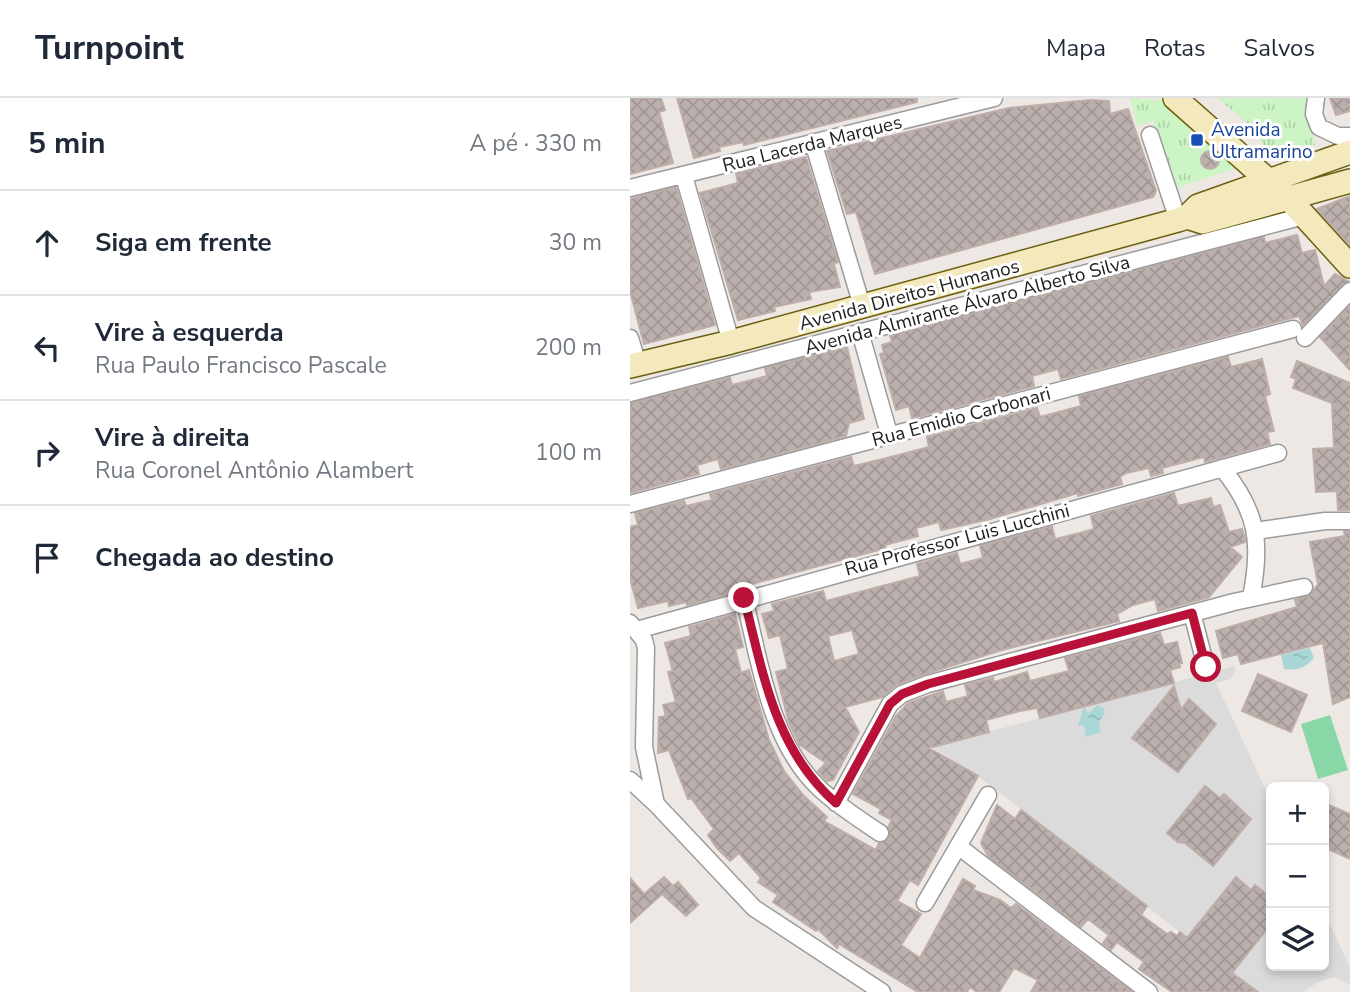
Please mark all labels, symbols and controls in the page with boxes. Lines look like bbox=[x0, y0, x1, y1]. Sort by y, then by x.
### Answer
text: Turnpoint bbox=[35, 26, 184, 71]
text: Mapa bbox=[1046, 32, 1106, 64]
text: Rotas bbox=[1144, 32, 1206, 64]
text: Salvos bbox=[1244, 32, 1315, 64]
street label: Rua Lacerda Marques bbox=[720, 109, 905, 179]
place label: Avenida Ultramarino bbox=[1211, 117, 1313, 165]
text: 5 min bbox=[28, 123, 106, 164]
text: A pé · 330 m bbox=[470, 128, 602, 159]
marker: Avenida Ultramarino bbox=[1189, 132, 1205, 148]
icon: ahead bbox=[28, 224, 66, 262]
text: Siga em frente bbox=[95, 225, 272, 260]
text: 30 m bbox=[549, 227, 602, 258]
street label: Avenida Almirante Álvaro Alberto Silva bbox=[802, 249, 1133, 361]
street label: Avenida Direitos Humanos bbox=[796, 253, 1022, 337]
text: Vire à esquerda bbox=[95, 315, 284, 350]
icon: left bbox=[28, 329, 66, 367]
text: 200 m bbox=[535, 332, 602, 363]
text: Rua Paulo Francisco Pascale bbox=[95, 350, 387, 381]
street label: Rua Emidio Carbonari bbox=[869, 381, 1054, 453]
text: Vire à direita bbox=[95, 420, 250, 455]
icon: right bbox=[28, 434, 66, 472]
text: 100 m bbox=[535, 437, 602, 468]
text: Rua Coronel Antônio Alambert bbox=[95, 455, 413, 486]
street label: Rua Professor Luis Lucchini bbox=[842, 497, 1073, 583]
icon: arrive bbox=[28, 539, 66, 577]
text: Chegada ao destino bbox=[95, 540, 334, 575]
route end bbox=[728, 582, 759, 613]
route start bbox=[1190, 651, 1221, 682]
map controls bbox=[1266, 782, 1329, 971]
button: + bbox=[1266, 782, 1329, 845]
button: − bbox=[1266, 845, 1329, 908]
button: layers bbox=[1266, 908, 1329, 971]

